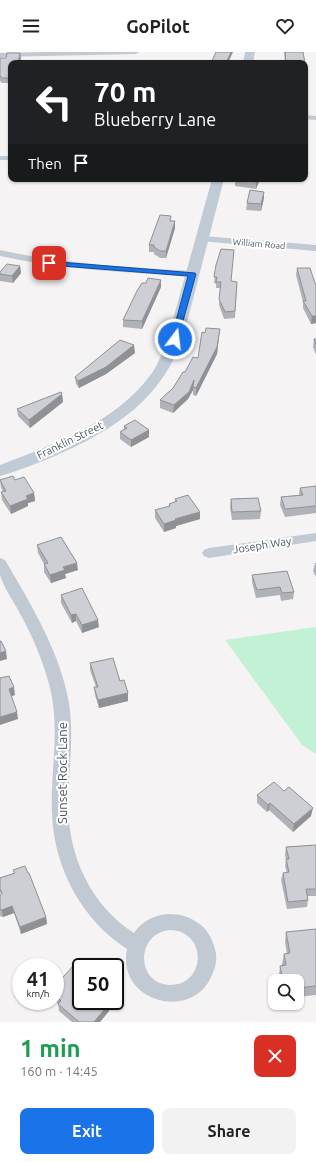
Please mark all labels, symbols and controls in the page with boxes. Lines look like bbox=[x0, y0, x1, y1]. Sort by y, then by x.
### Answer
icon: menu bbox=[20, 15, 42, 37]
icon: heart bbox=[274, 15, 296, 37]
text: GoPilot bbox=[126, 16, 190, 36]
icon: left bbox=[28, 76, 80, 128]
text: 70 m bbox=[94, 76, 156, 107]
text: Blueberry Lane bbox=[94, 109, 216, 129]
icon: arrive bbox=[70, 152, 92, 174]
text: Then bbox=[28, 155, 62, 172]
street label: William Road bbox=[232, 237, 286, 251]
pin bbox=[32, 246, 66, 280]
icon: arrive bbox=[38, 252, 60, 274]
position arrow bbox=[154, 318, 196, 360]
street label: Franklin Street bbox=[35, 418, 106, 461]
street label: Joseph Way bbox=[232, 534, 293, 556]
street label: Sunset Rock Lane bbox=[55, 722, 69, 824]
speed limit sign: 50 bbox=[72, 958, 124, 1010]
text: 41 bbox=[27, 967, 49, 990]
map controls bbox=[268, 974, 304, 1010]
button: search bbox=[268, 974, 304, 1010]
text: km/h bbox=[26, 988, 50, 999]
text: 1 min bbox=[20, 1035, 81, 1062]
button: close bbox=[254, 1035, 296, 1077]
text: 160 m · 14:45 bbox=[20, 1064, 98, 1078]
button: Exit bbox=[20, 1108, 154, 1154]
button: Share bbox=[162, 1108, 296, 1154]

